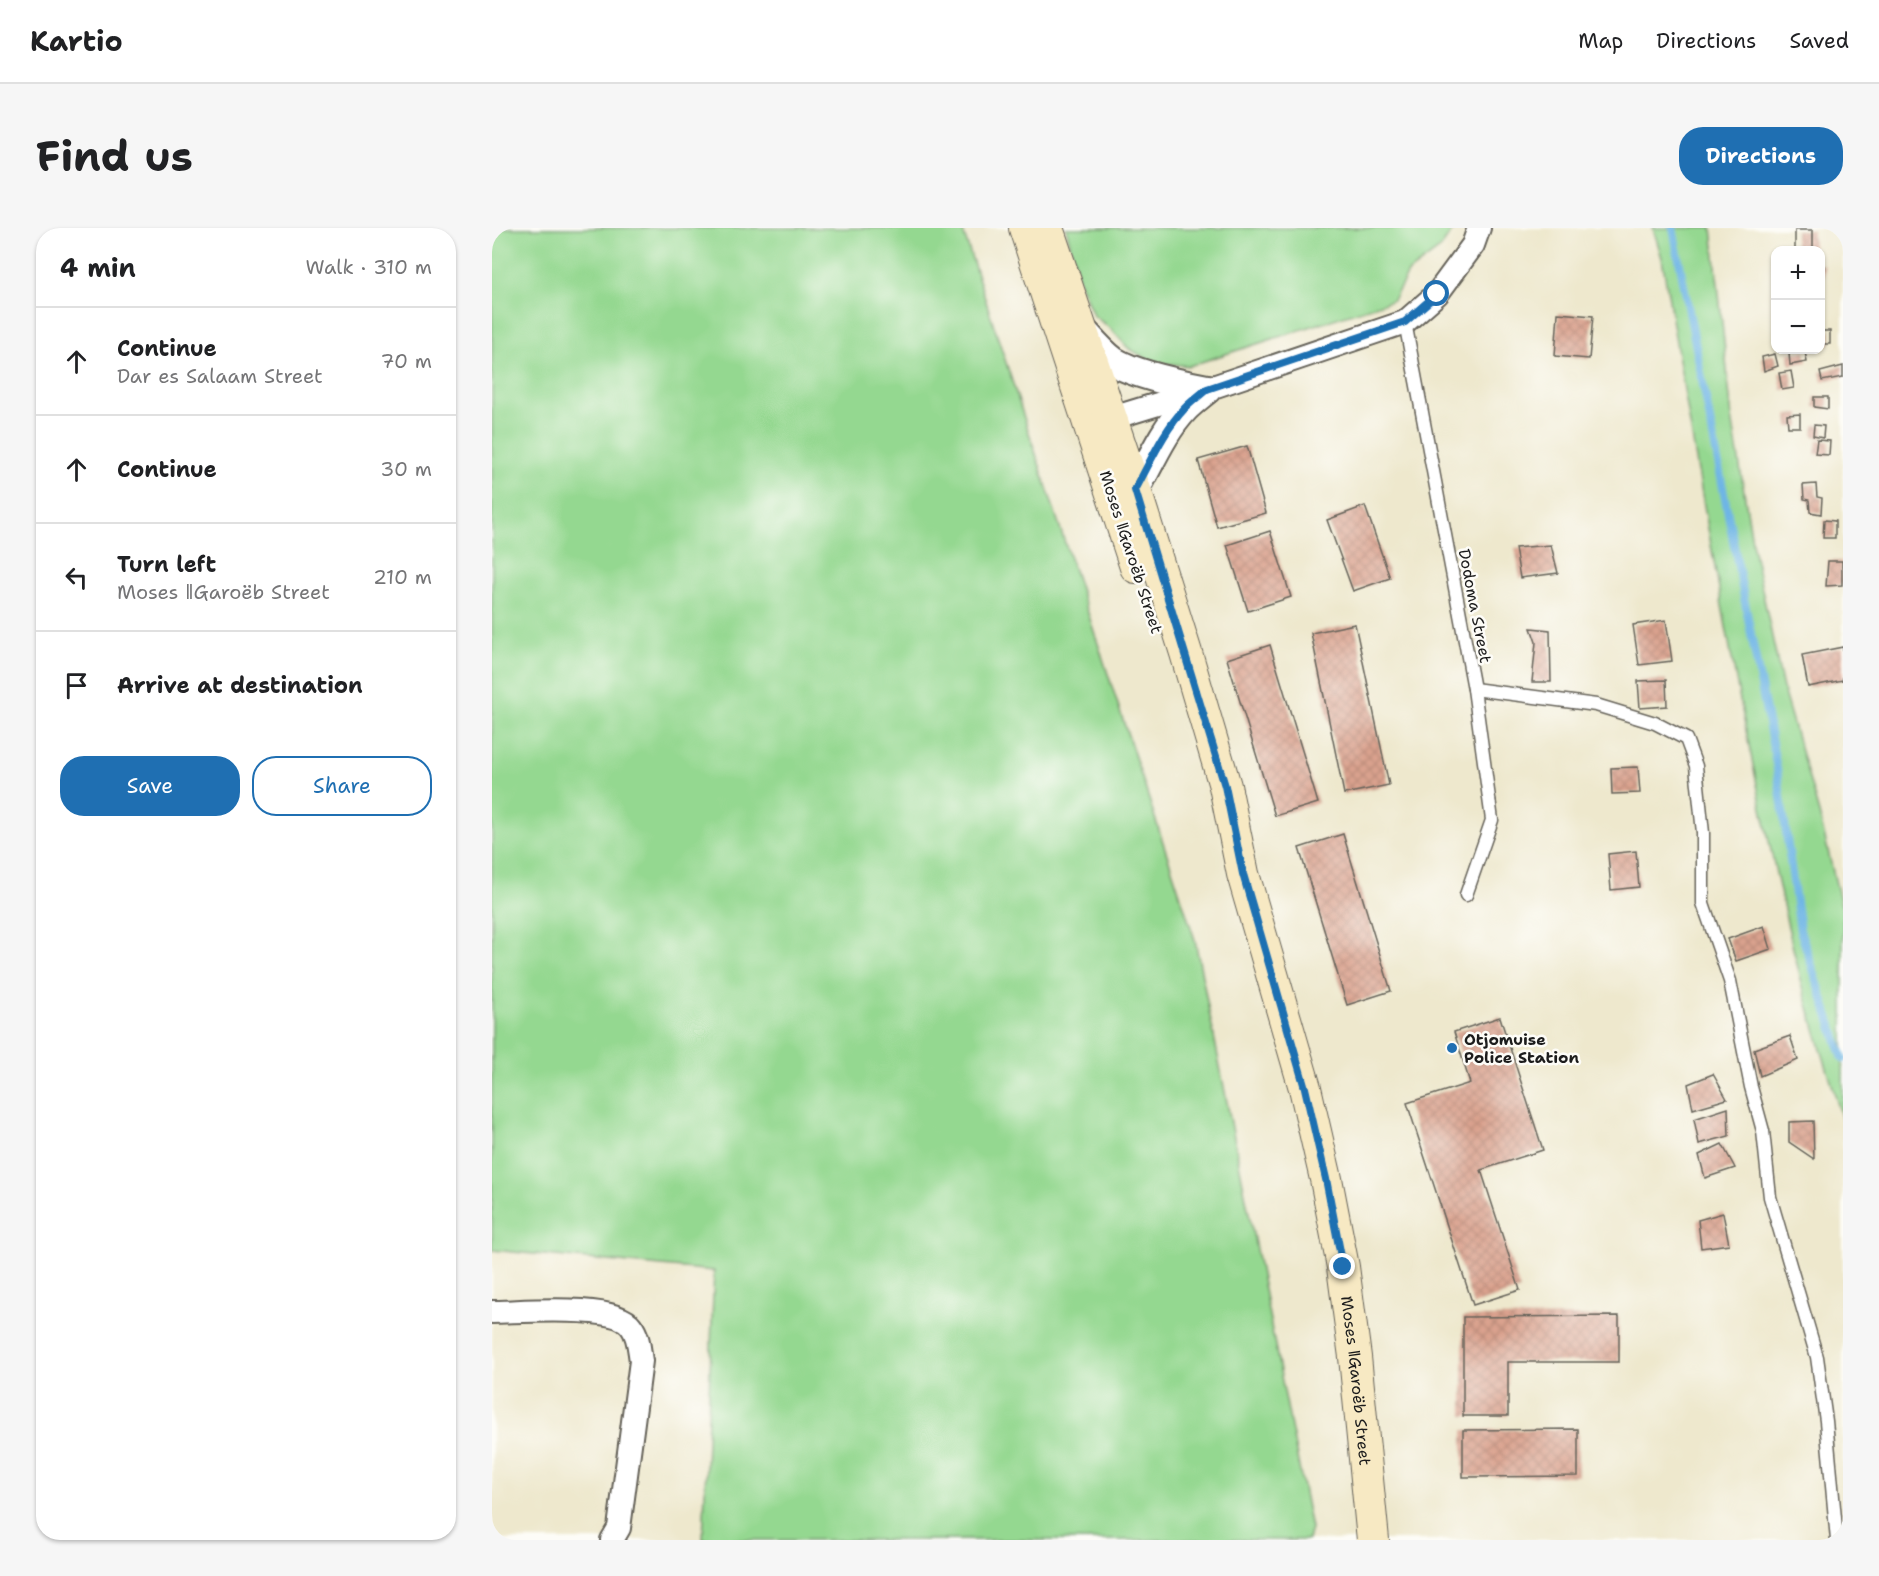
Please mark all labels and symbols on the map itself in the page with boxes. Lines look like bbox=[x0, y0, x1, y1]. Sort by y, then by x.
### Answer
route start bbox=[1423, 280, 1449, 306]
street label: Moses ǁGaroëb Street bbox=[1095, 468, 1167, 636]
street label: Dodoma Street bbox=[1454, 547, 1496, 665]
place label: Otjomuise Police Station bbox=[1464, 1029, 1579, 1068]
marker: Otjomuise Police Station bbox=[1445, 1041, 1459, 1055]
route end bbox=[1329, 1253, 1355, 1279]
street label: Moses ǁGaroëb Street bbox=[1336, 1295, 1376, 1467]

